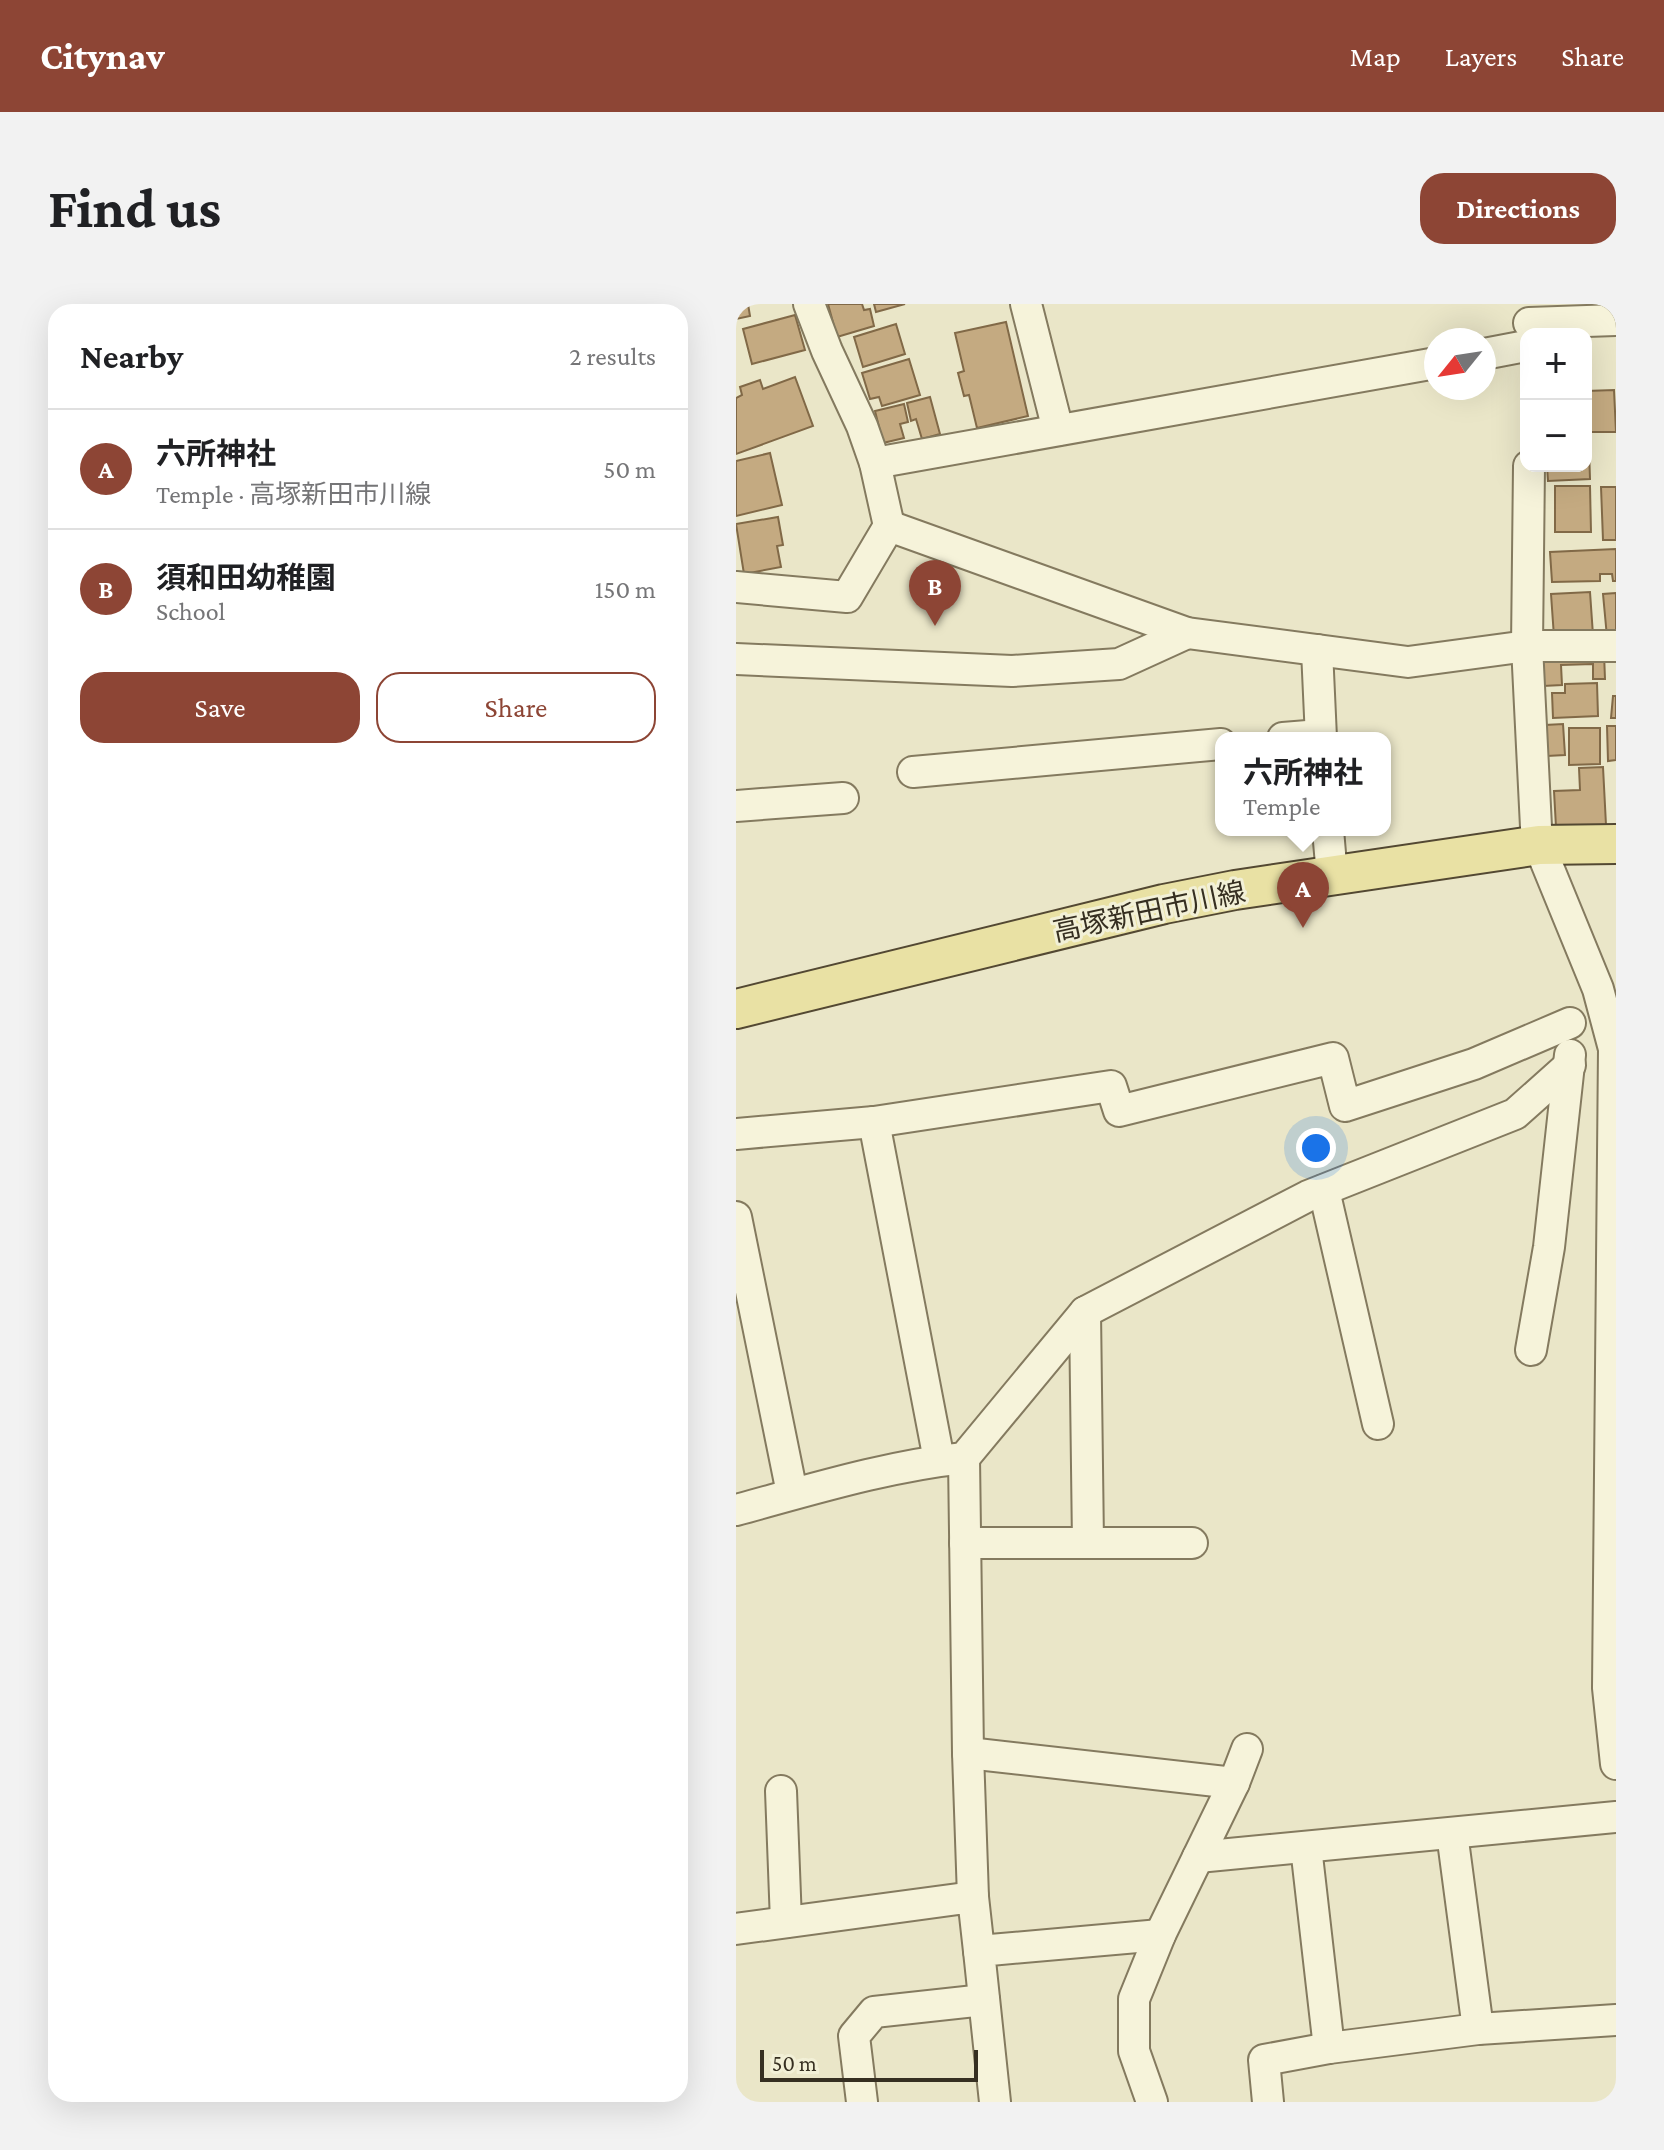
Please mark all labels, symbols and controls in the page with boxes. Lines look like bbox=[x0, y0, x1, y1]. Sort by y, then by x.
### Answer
text: Citynav bbox=[40, 35, 165, 77]
text: Map bbox=[1350, 41, 1401, 72]
text: Layers bbox=[1445, 41, 1517, 72]
text: Share bbox=[1561, 41, 1624, 72]
button: Directions bbox=[1420, 173, 1616, 244]
text: Find us bbox=[48, 177, 221, 239]
north arrow bbox=[1424, 328, 1496, 400]
map controls bbox=[1520, 328, 1592, 472]
button: + bbox=[1520, 328, 1592, 400]
text: Nearby bbox=[80, 338, 183, 375]
text: 2 results bbox=[569, 342, 656, 371]
button: − bbox=[1520, 400, 1592, 472]
text: 六所神社 bbox=[156, 437, 276, 470]
text: A bbox=[98, 455, 114, 484]
text: 50 m bbox=[603, 455, 656, 484]
text: Temple · 高塚新田市川線 bbox=[156, 480, 431, 509]
pin: B bbox=[909, 560, 961, 626]
text: 須和田幼稚園 bbox=[156, 561, 336, 594]
text: B bbox=[98, 575, 114, 604]
text: 150 m bbox=[595, 575, 656, 604]
text: School bbox=[156, 597, 225, 626]
button: Save bbox=[80, 672, 360, 743]
button: Share bbox=[376, 672, 656, 743]
popup bbox=[1215, 732, 1391, 836]
text: 六所神社 bbox=[1243, 756, 1363, 789]
text: Temple bbox=[1243, 792, 1320, 821]
pin: A bbox=[1277, 862, 1329, 928]
street label: 高塚新田市川線 bbox=[1050, 876, 1248, 947]
your location bbox=[1296, 1128, 1336, 1168]
scale bar bbox=[760, 2046, 978, 2082]
text: 50 m bbox=[772, 2051, 817, 2076]

